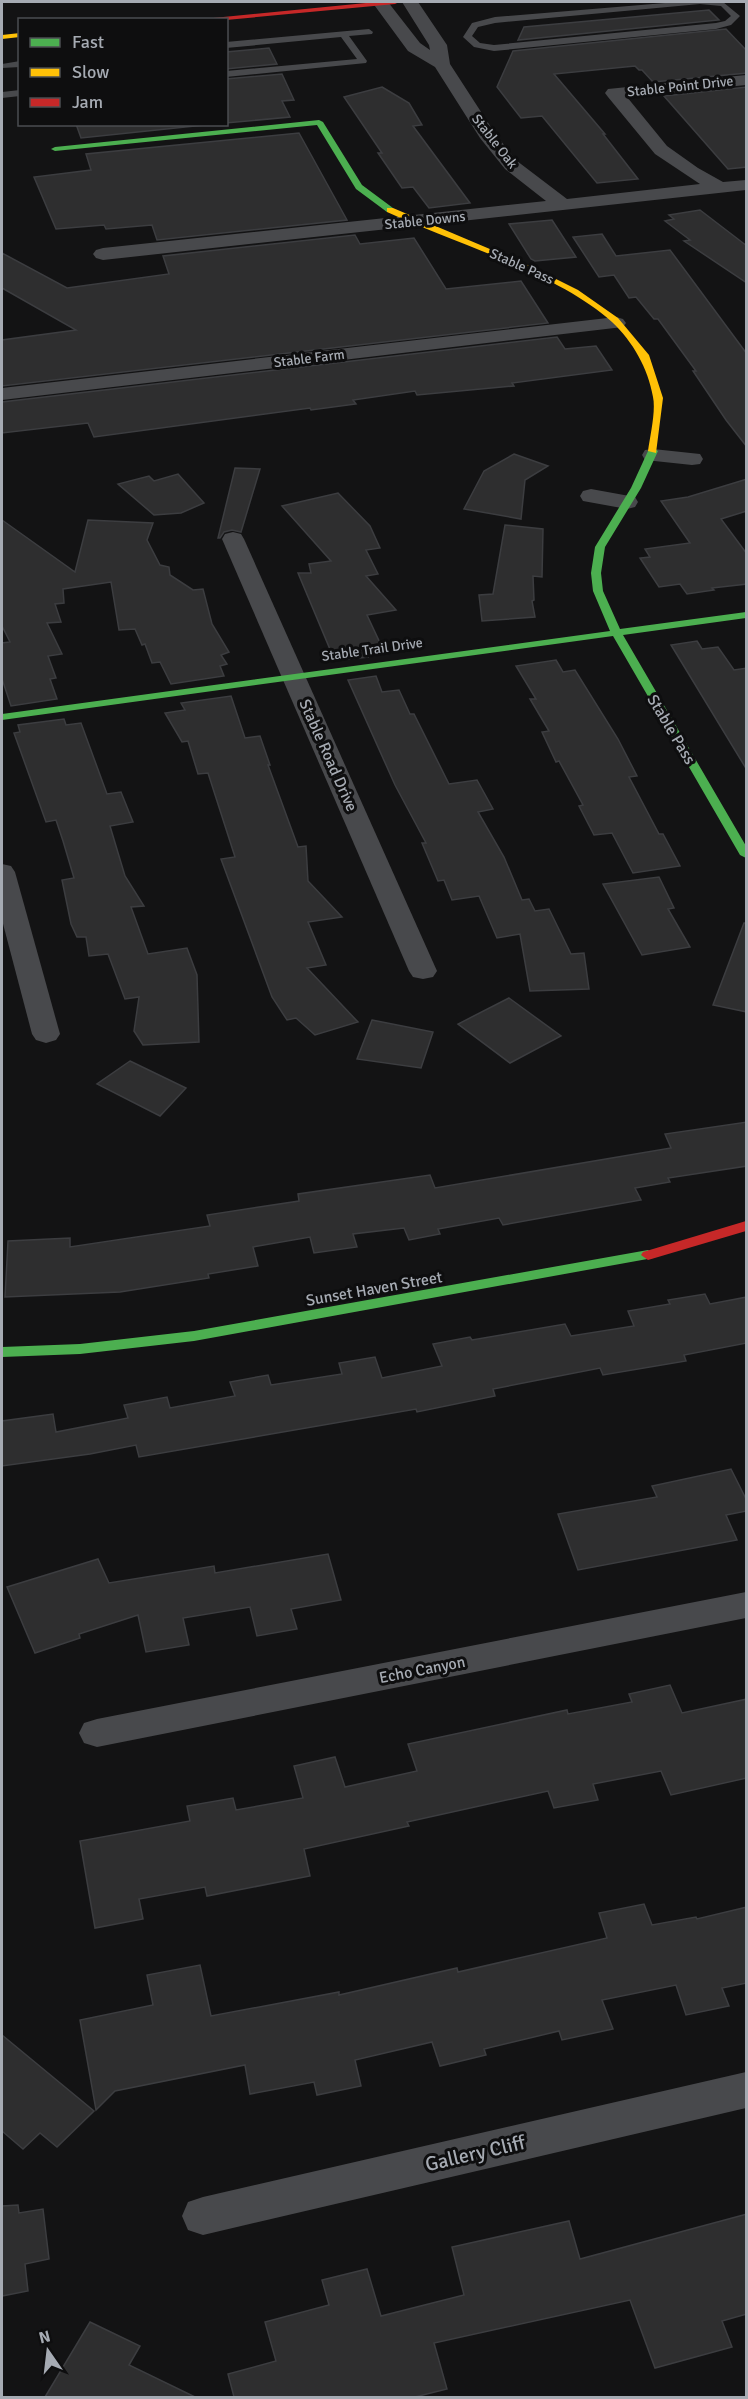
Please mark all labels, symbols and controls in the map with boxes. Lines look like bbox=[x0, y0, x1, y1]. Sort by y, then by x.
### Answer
legend bbox=[18, 18, 228, 126]
text: Fast bbox=[72, 31, 104, 53]
text: Slow bbox=[72, 61, 109, 83]
street label: Stable Point Drive bbox=[626, 72, 734, 101]
text: Jam bbox=[72, 91, 103, 113]
street label: Stable Oak bbox=[468, 111, 521, 172]
street label: Stable Downs bbox=[384, 208, 466, 233]
street label: Stable Pass bbox=[487, 245, 556, 288]
street label: Stable Farm bbox=[273, 346, 346, 371]
street label: Stable Trail Drive bbox=[320, 634, 424, 665]
street label: Stable Pass bbox=[642, 691, 700, 768]
street label: Stable Road Drive bbox=[294, 696, 362, 815]
street label: Sunset Haven Street bbox=[304, 1267, 444, 1311]
street label: Echo Canyon bbox=[377, 1652, 467, 1688]
street label: Gallery Cliff bbox=[423, 2130, 529, 2177]
north arrow bbox=[18, 2321, 78, 2381]
text: N bbox=[37, 2326, 52, 2348]

